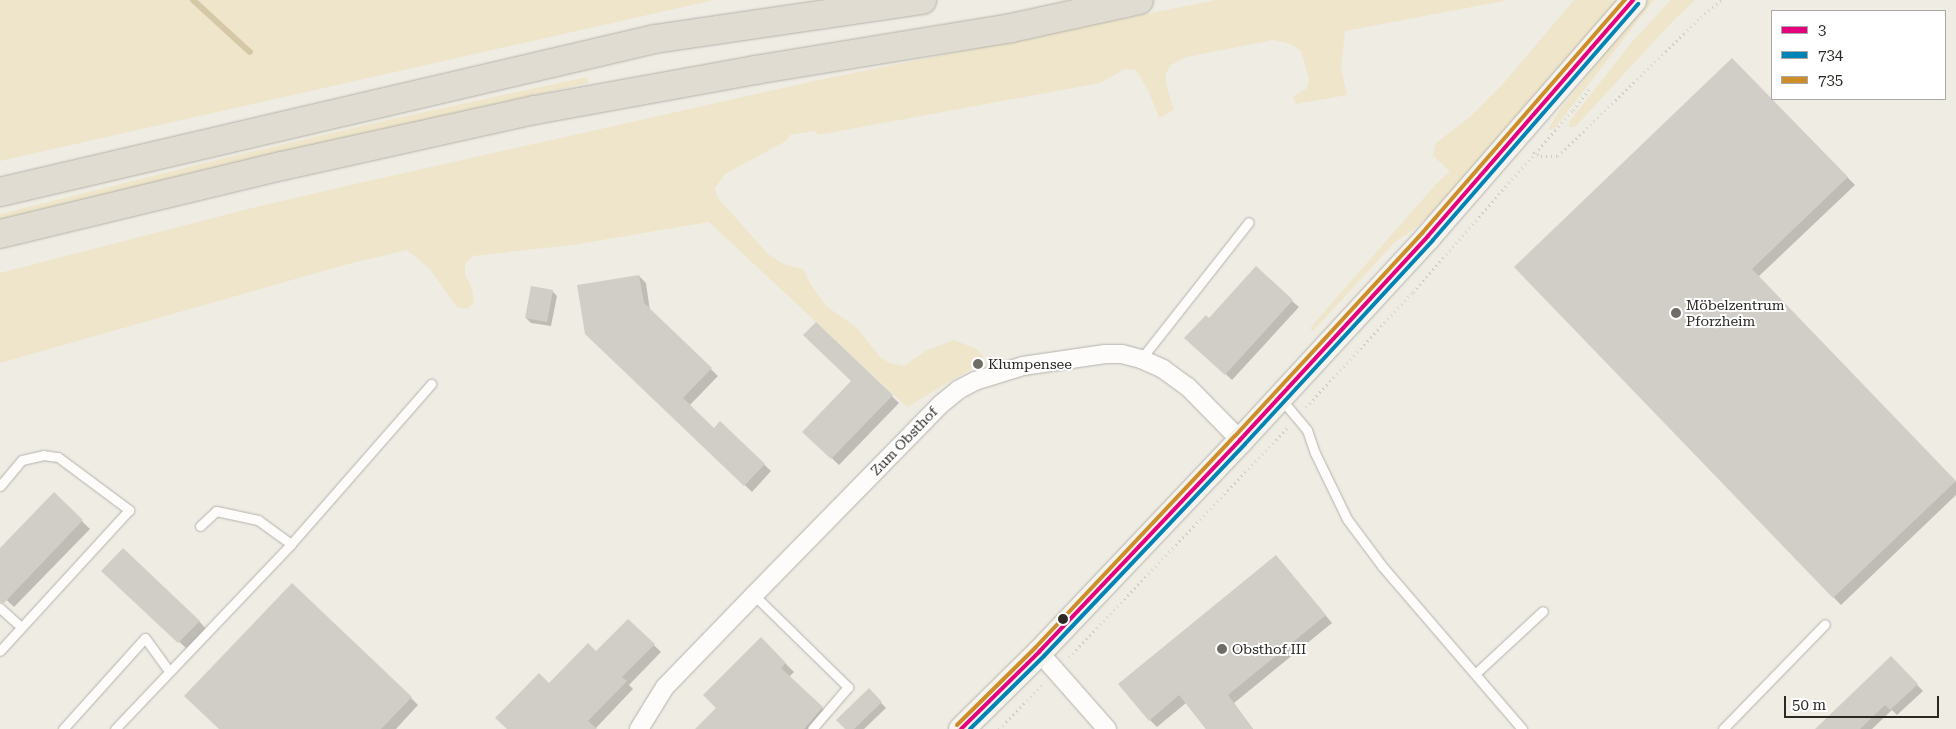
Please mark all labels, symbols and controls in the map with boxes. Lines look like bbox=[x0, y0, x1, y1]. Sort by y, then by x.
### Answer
legend bbox=[1771, 10, 1946, 100]
text: 3 bbox=[1818, 21, 1826, 39]
text: 734 bbox=[1818, 46, 1843, 64]
text: 735 bbox=[1818, 71, 1843, 89]
place label: Möbelzentrum Pforzheim bbox=[1686, 297, 1784, 330]
marker: Möbelzentrum Pforzheim bbox=[1670, 307, 1682, 319]
place label: Klumpensee bbox=[988, 356, 1072, 372]
marker: Klumpensee bbox=[972, 358, 984, 370]
street label: Zum Obsthof bbox=[867, 403, 941, 479]
unlabelled marker bbox=[1058, 614, 1068, 624]
place label: Obsthof III bbox=[1232, 641, 1306, 657]
marker: Obsthof III bbox=[1216, 643, 1228, 655]
scale bar bbox=[1786, 686, 1941, 718]
text: 50 m bbox=[1792, 696, 1826, 714]

